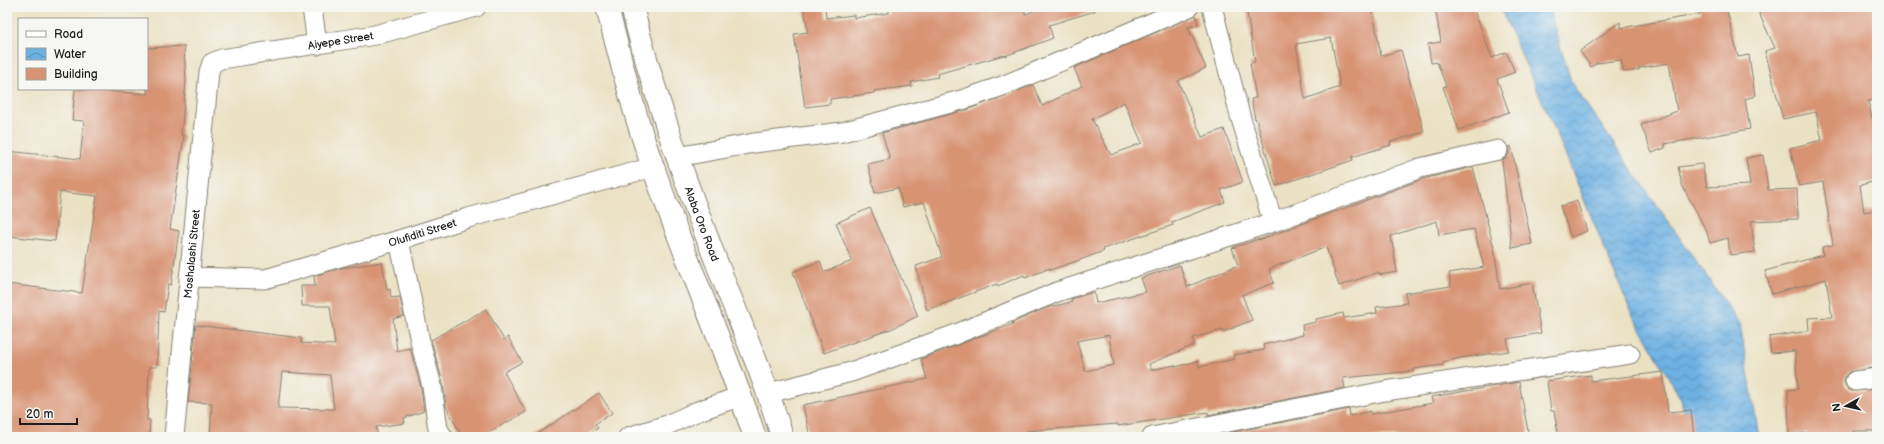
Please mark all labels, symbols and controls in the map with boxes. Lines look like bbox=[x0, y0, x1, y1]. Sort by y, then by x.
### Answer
legend bbox=[18, 18, 148, 90]
text: Road bbox=[54, 27, 83, 42]
street label: Aiyepe Street bbox=[307, 29, 375, 52]
text: Water bbox=[54, 47, 86, 62]
text: Building bbox=[54, 67, 98, 82]
street label: Alaba Oro Road bbox=[682, 185, 722, 263]
street label: Moshalashi Street bbox=[181, 208, 202, 299]
street label: Olufiditi Street bbox=[387, 216, 458, 249]
north arrow bbox=[1826, 386, 1866, 426]
scale bar bbox=[20, 400, 77, 426]
text: N bbox=[1830, 402, 1844, 412]
text: 20 m bbox=[26, 407, 53, 422]

